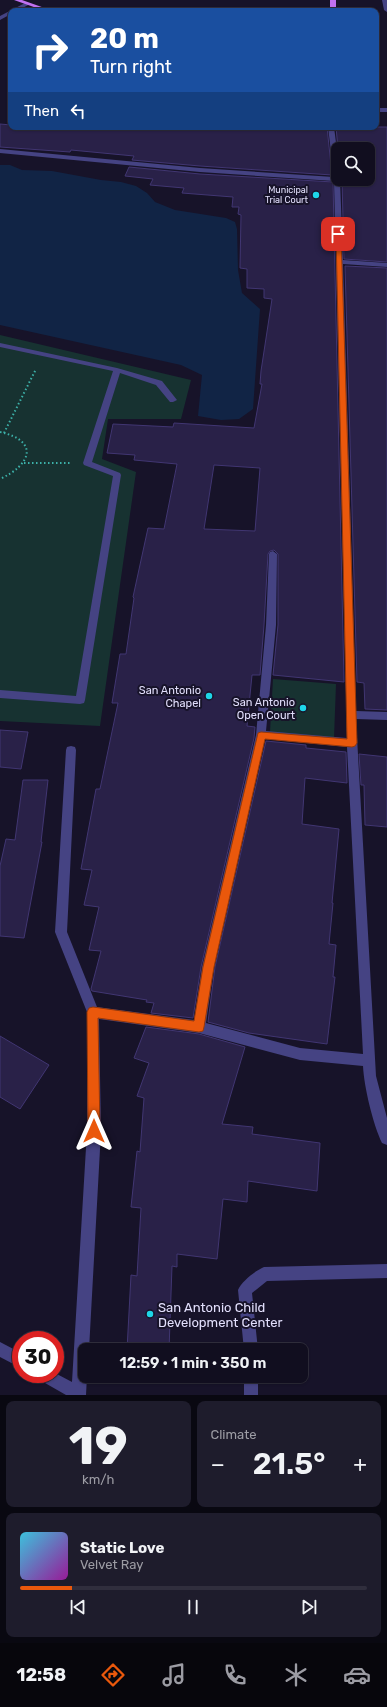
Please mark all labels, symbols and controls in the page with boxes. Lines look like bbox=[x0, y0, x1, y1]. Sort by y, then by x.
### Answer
text: 20 m bbox=[90, 22, 159, 55]
icon: right bbox=[24, 24, 76, 76]
text: Turn right bbox=[90, 56, 172, 78]
icon: left bbox=[67, 100, 89, 122]
text: Then bbox=[24, 102, 59, 120]
map controls bbox=[331, 142, 375, 186]
button: search bbox=[331, 142, 375, 186]
place label: Municipal Trial Court bbox=[265, 185, 308, 205]
marker: Municipal Trial Court bbox=[311, 190, 321, 200]
pin bbox=[321, 217, 355, 251]
icon: arrive bbox=[327, 223, 349, 245]
place label: San Antonio Chapel bbox=[139, 684, 201, 710]
marker: San Antonio Chapel bbox=[204, 691, 214, 701]
place label: San Antonio Open Court bbox=[233, 696, 296, 722]
marker: San Antonio Open Court bbox=[298, 703, 308, 713]
position arrow bbox=[73, 1110, 115, 1152]
place label: San Antonio Child Development Center bbox=[158, 1300, 283, 1330]
marker: San Antonio Child Development Center bbox=[145, 1309, 155, 1319]
speed limit sign: 30 bbox=[12, 1331, 64, 1383]
text: 12:59 · 1 min · 350 m bbox=[120, 1354, 266, 1372]
text: 19 bbox=[69, 1415, 128, 1477]
text: Climate bbox=[211, 1427, 257, 1442]
text: 21.5° bbox=[253, 1446, 325, 1482]
text: − bbox=[211, 1451, 225, 1478]
text: + bbox=[353, 1451, 367, 1478]
text: km/h bbox=[82, 1472, 114, 1487]
text: Static Love bbox=[80, 1539, 164, 1557]
text: Velvet Ray bbox=[80, 1557, 143, 1572]
icon: previous bbox=[67, 1596, 89, 1618]
icon: pause bbox=[182, 1596, 204, 1618]
icon: next bbox=[298, 1596, 320, 1618]
icon: directions bbox=[99, 1661, 127, 1689]
icon: music bbox=[160, 1661, 188, 1689]
icon: phone bbox=[221, 1661, 249, 1689]
icon: climate bbox=[282, 1661, 310, 1689]
icon: car bbox=[343, 1661, 371, 1689]
text: 12:58 bbox=[16, 1664, 66, 1686]

